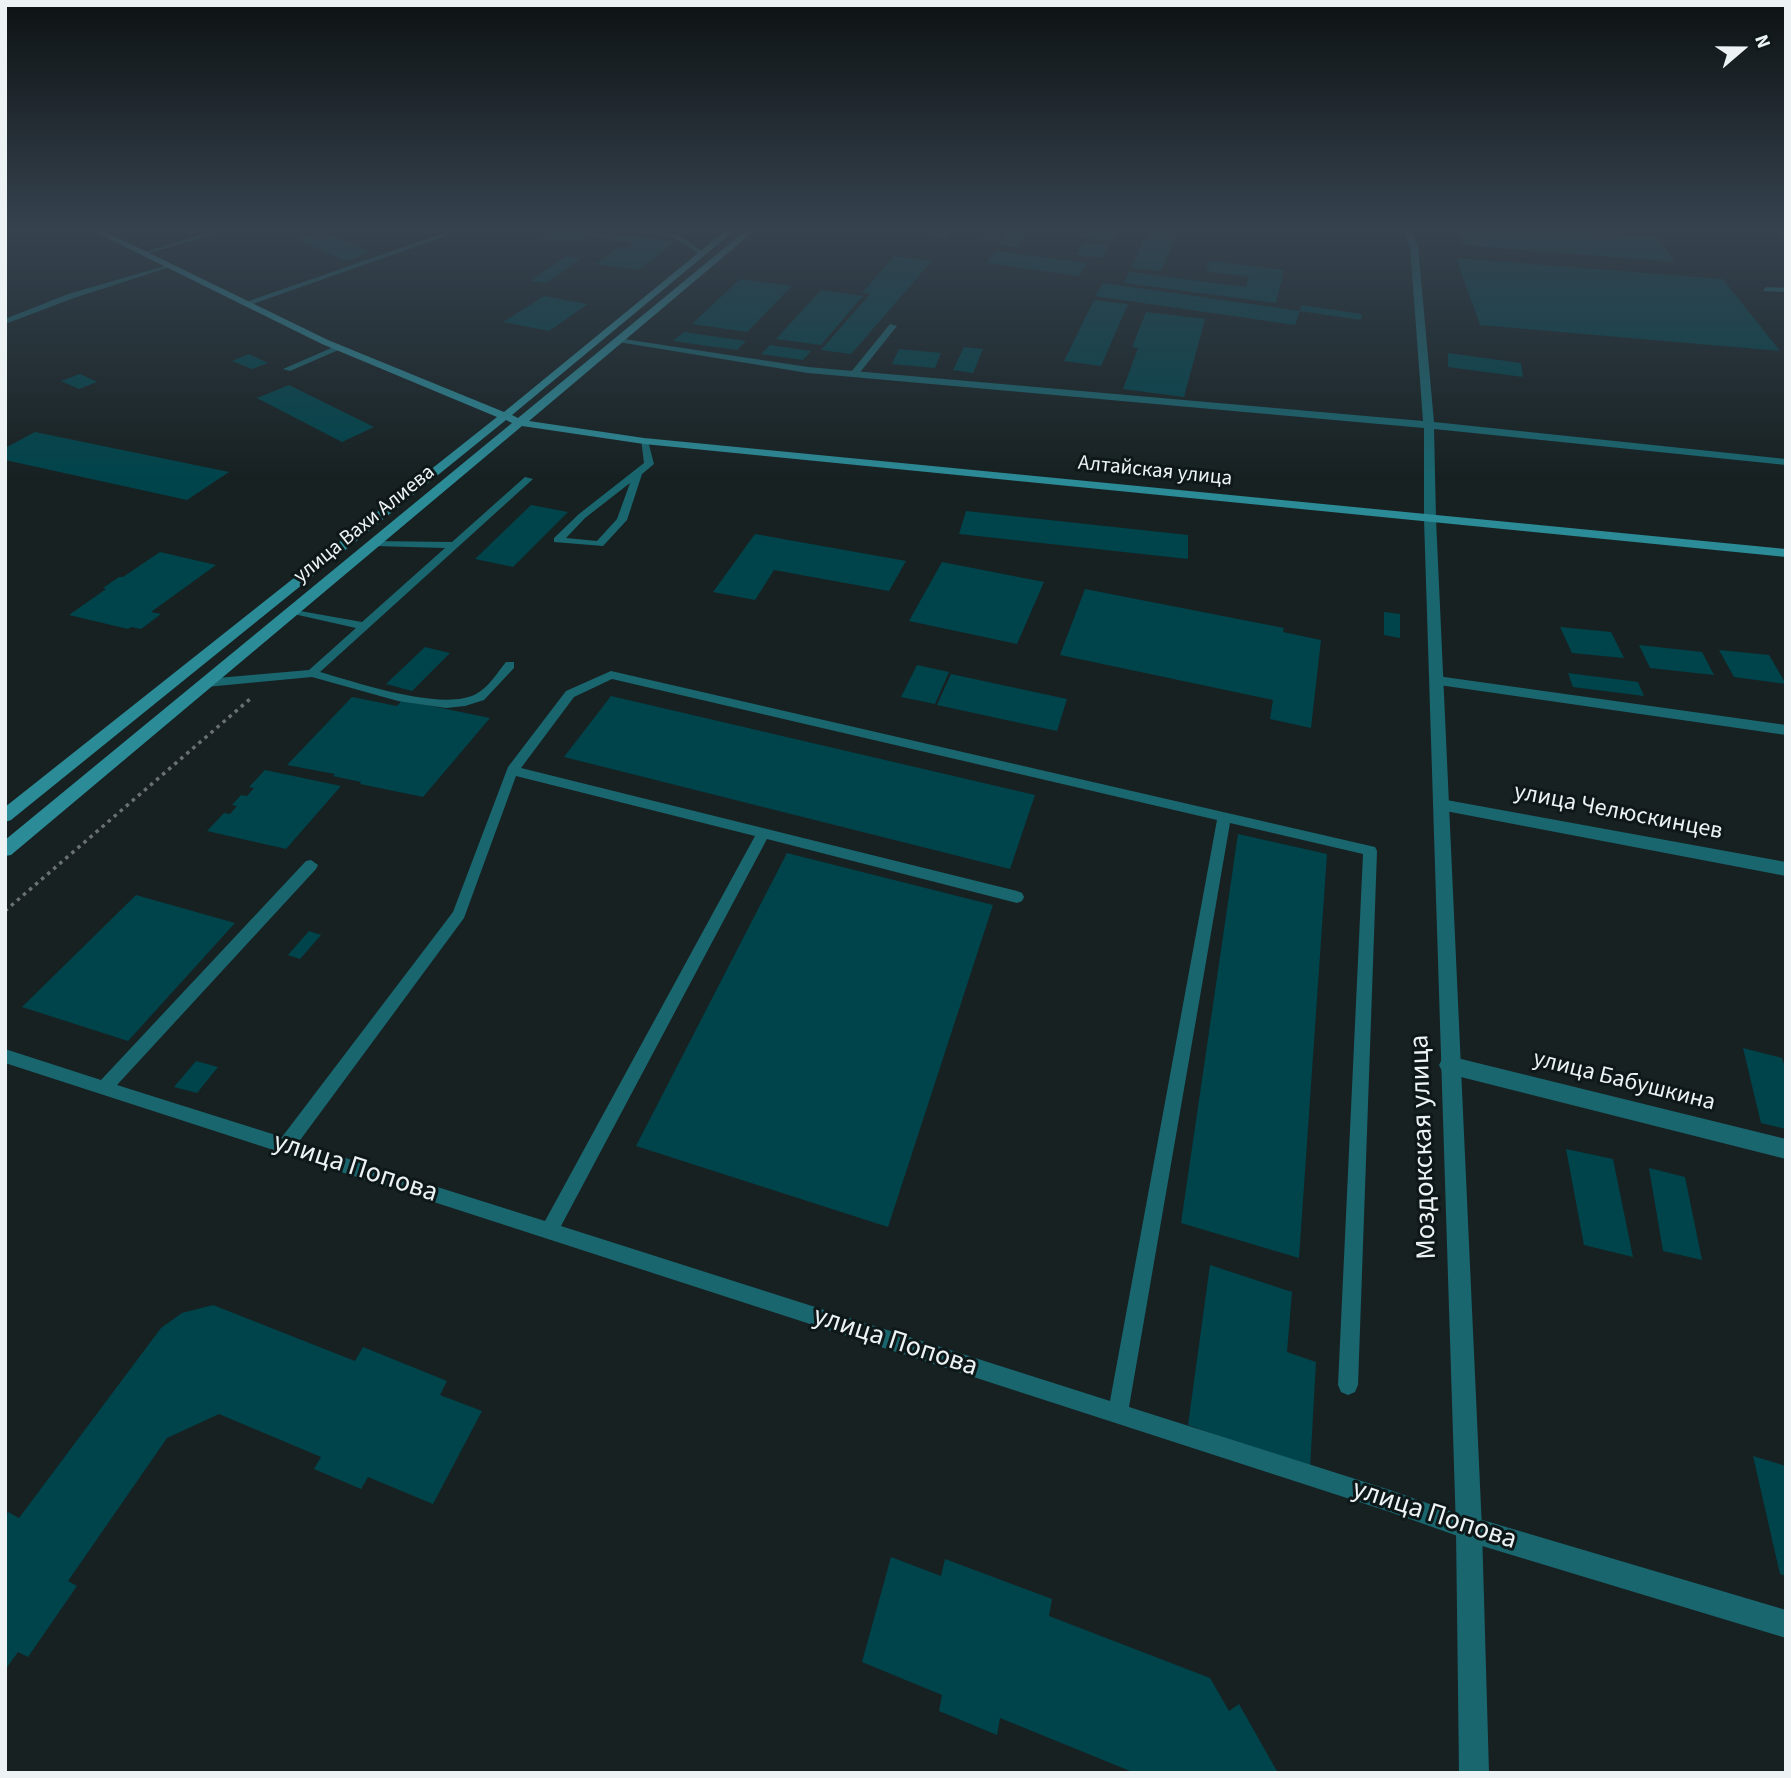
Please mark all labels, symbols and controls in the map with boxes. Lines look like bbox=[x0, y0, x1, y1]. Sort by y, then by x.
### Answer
north arrow bbox=[1707, 14, 1777, 84]
text: N bbox=[1747, 31, 1777, 52]
street label: Алтайская улица bbox=[1077, 451, 1233, 493]
street label: улица Вахи Алиева bbox=[289, 460, 441, 590]
street label: улица Челюскинцев bbox=[1511, 779, 1725, 847]
street label: Моздокская улица bbox=[1404, 1034, 1446, 1260]
street label: улица Бабушкина bbox=[1530, 1045, 1718, 1119]
street label: улица Попова bbox=[268, 1127, 442, 1211]
street label: улица Попова bbox=[808, 1301, 982, 1385]
street label: улица Попова bbox=[1347, 1474, 1521, 1558]

